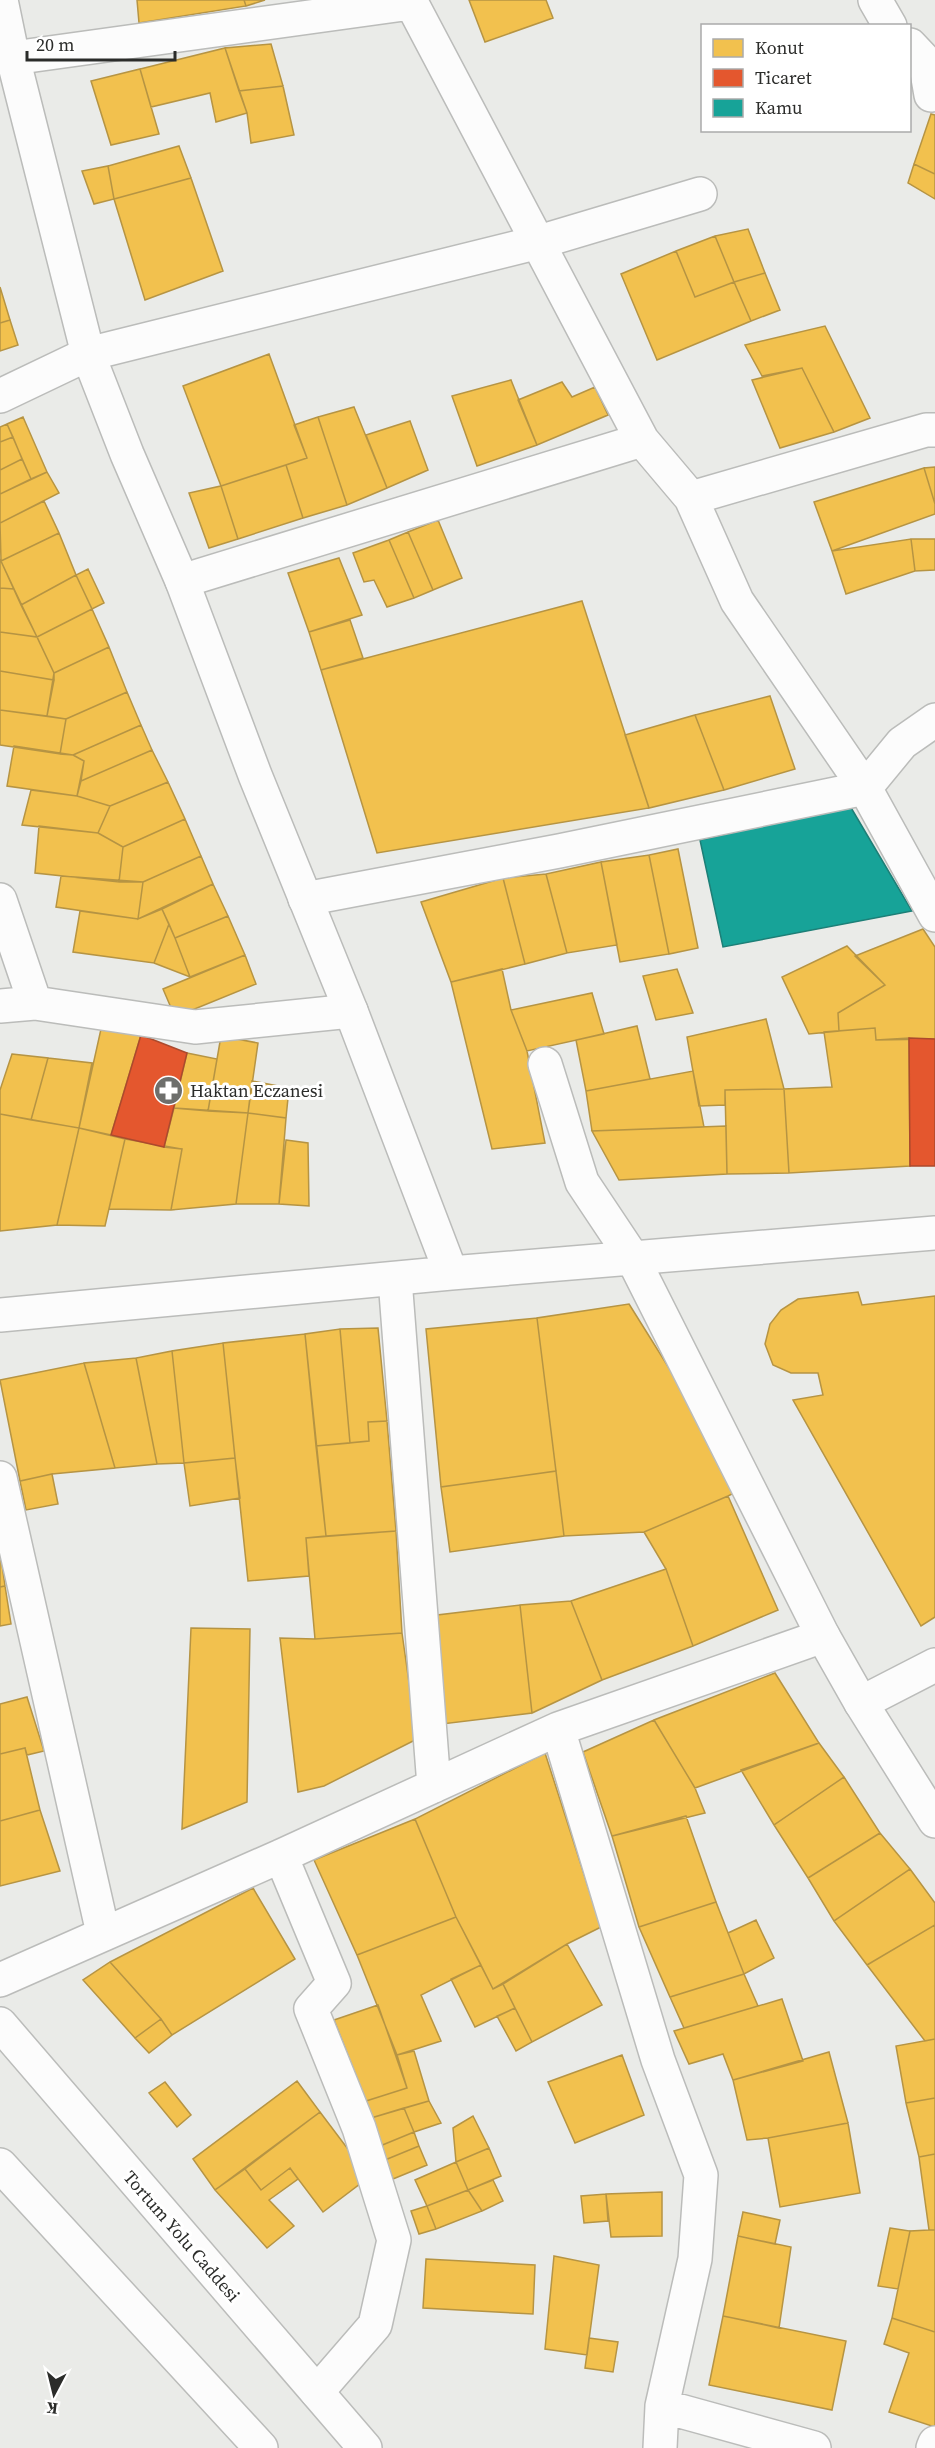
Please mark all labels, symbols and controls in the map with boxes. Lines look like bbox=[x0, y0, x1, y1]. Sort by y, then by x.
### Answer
scale bar bbox=[27, 24, 176, 62]
legend bbox=[701, 24, 911, 132]
text: 20 m bbox=[36, 32, 74, 57]
text: Konut bbox=[755, 35, 804, 60]
text: Ticaret bbox=[755, 65, 812, 90]
text: Kamu bbox=[755, 95, 803, 120]
pharmacy icon: Haktan Eczanesi bbox=[153, 1074, 185, 1106]
place label: Haktan Eczanesi bbox=[190, 1078, 323, 1103]
street label: Tortum Yolu Caddesi bbox=[118, 2165, 246, 2307]
north arrow bbox=[24, 2364, 84, 2424]
text: K bbox=[44, 2397, 59, 2420]

